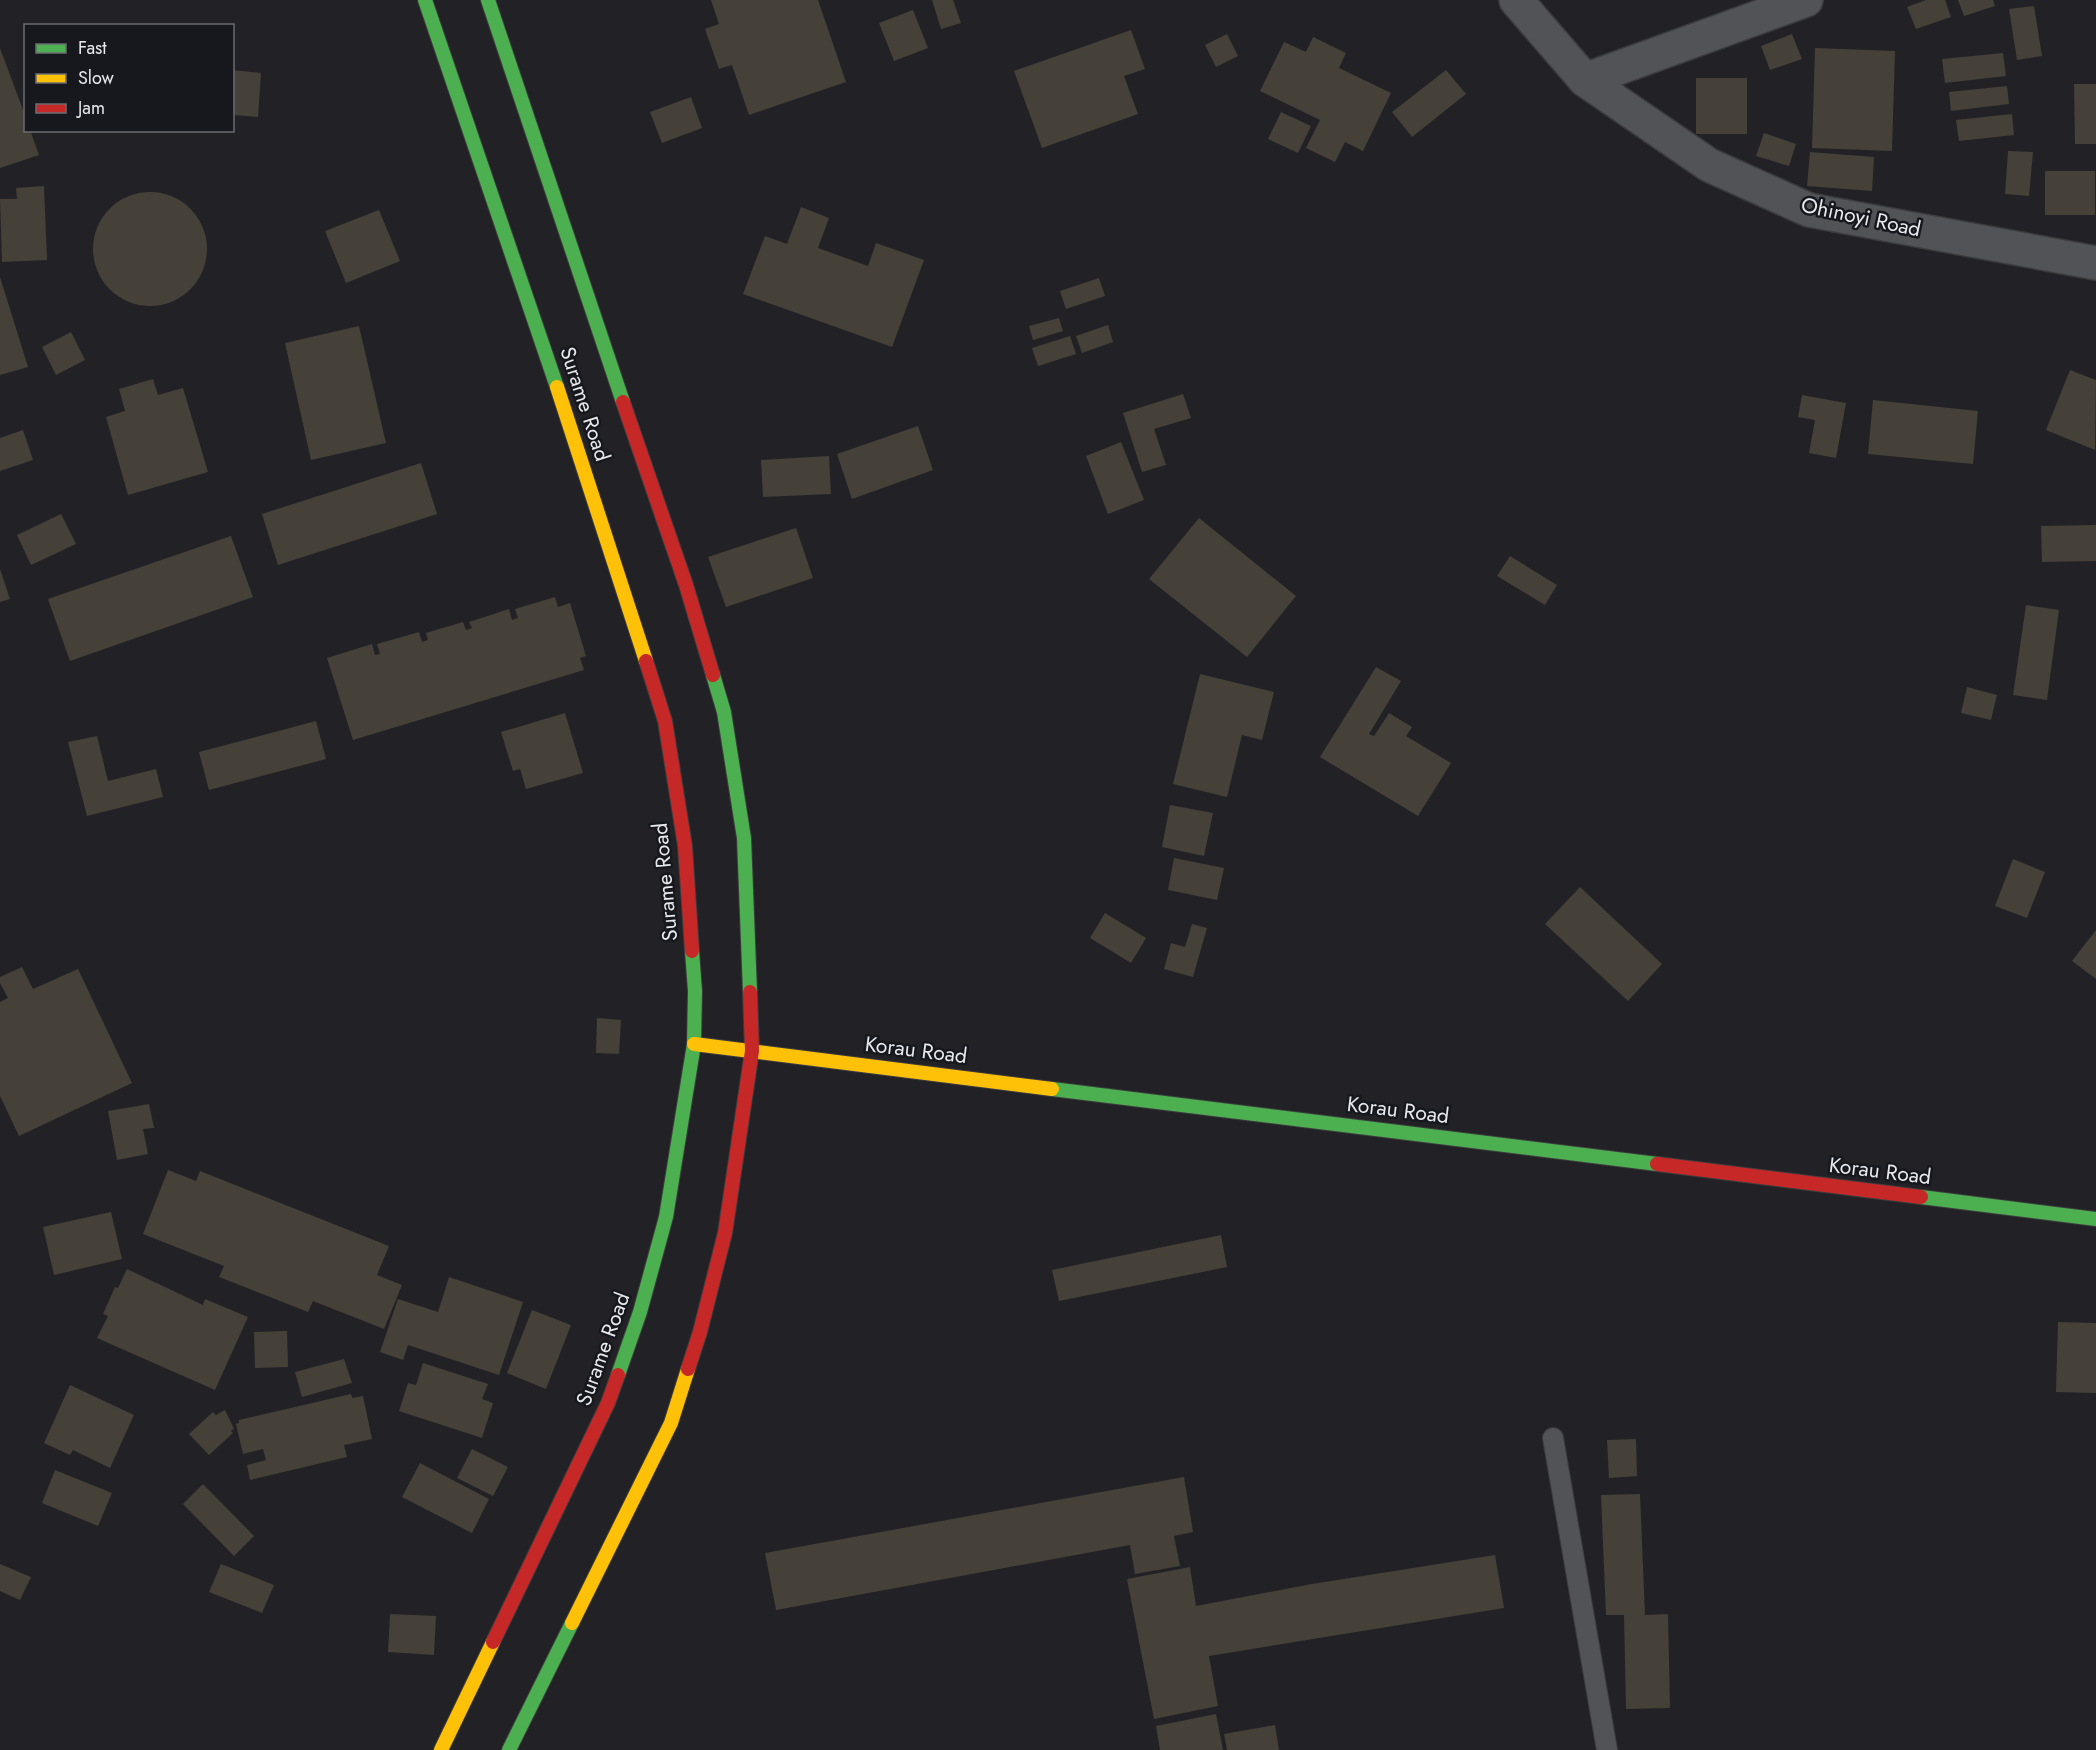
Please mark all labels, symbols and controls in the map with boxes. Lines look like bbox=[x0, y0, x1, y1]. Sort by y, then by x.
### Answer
legend bbox=[24, 24, 234, 132]
text: Fast bbox=[78, 35, 107, 61]
text: Slow bbox=[78, 65, 115, 91]
text: Jam bbox=[76, 95, 105, 121]
street label: Ohinoyi Road bbox=[1798, 190, 1924, 244]
street label: Surame Road bbox=[552, 343, 618, 465]
street label: Surame Road bbox=[645, 822, 685, 942]
street label: Korau Road bbox=[863, 1029, 969, 1071]
street label: Korau Road bbox=[1345, 1089, 1451, 1131]
street label: Korau Road bbox=[1827, 1150, 1933, 1192]
street label: Surame Road bbox=[569, 1288, 637, 1410]

